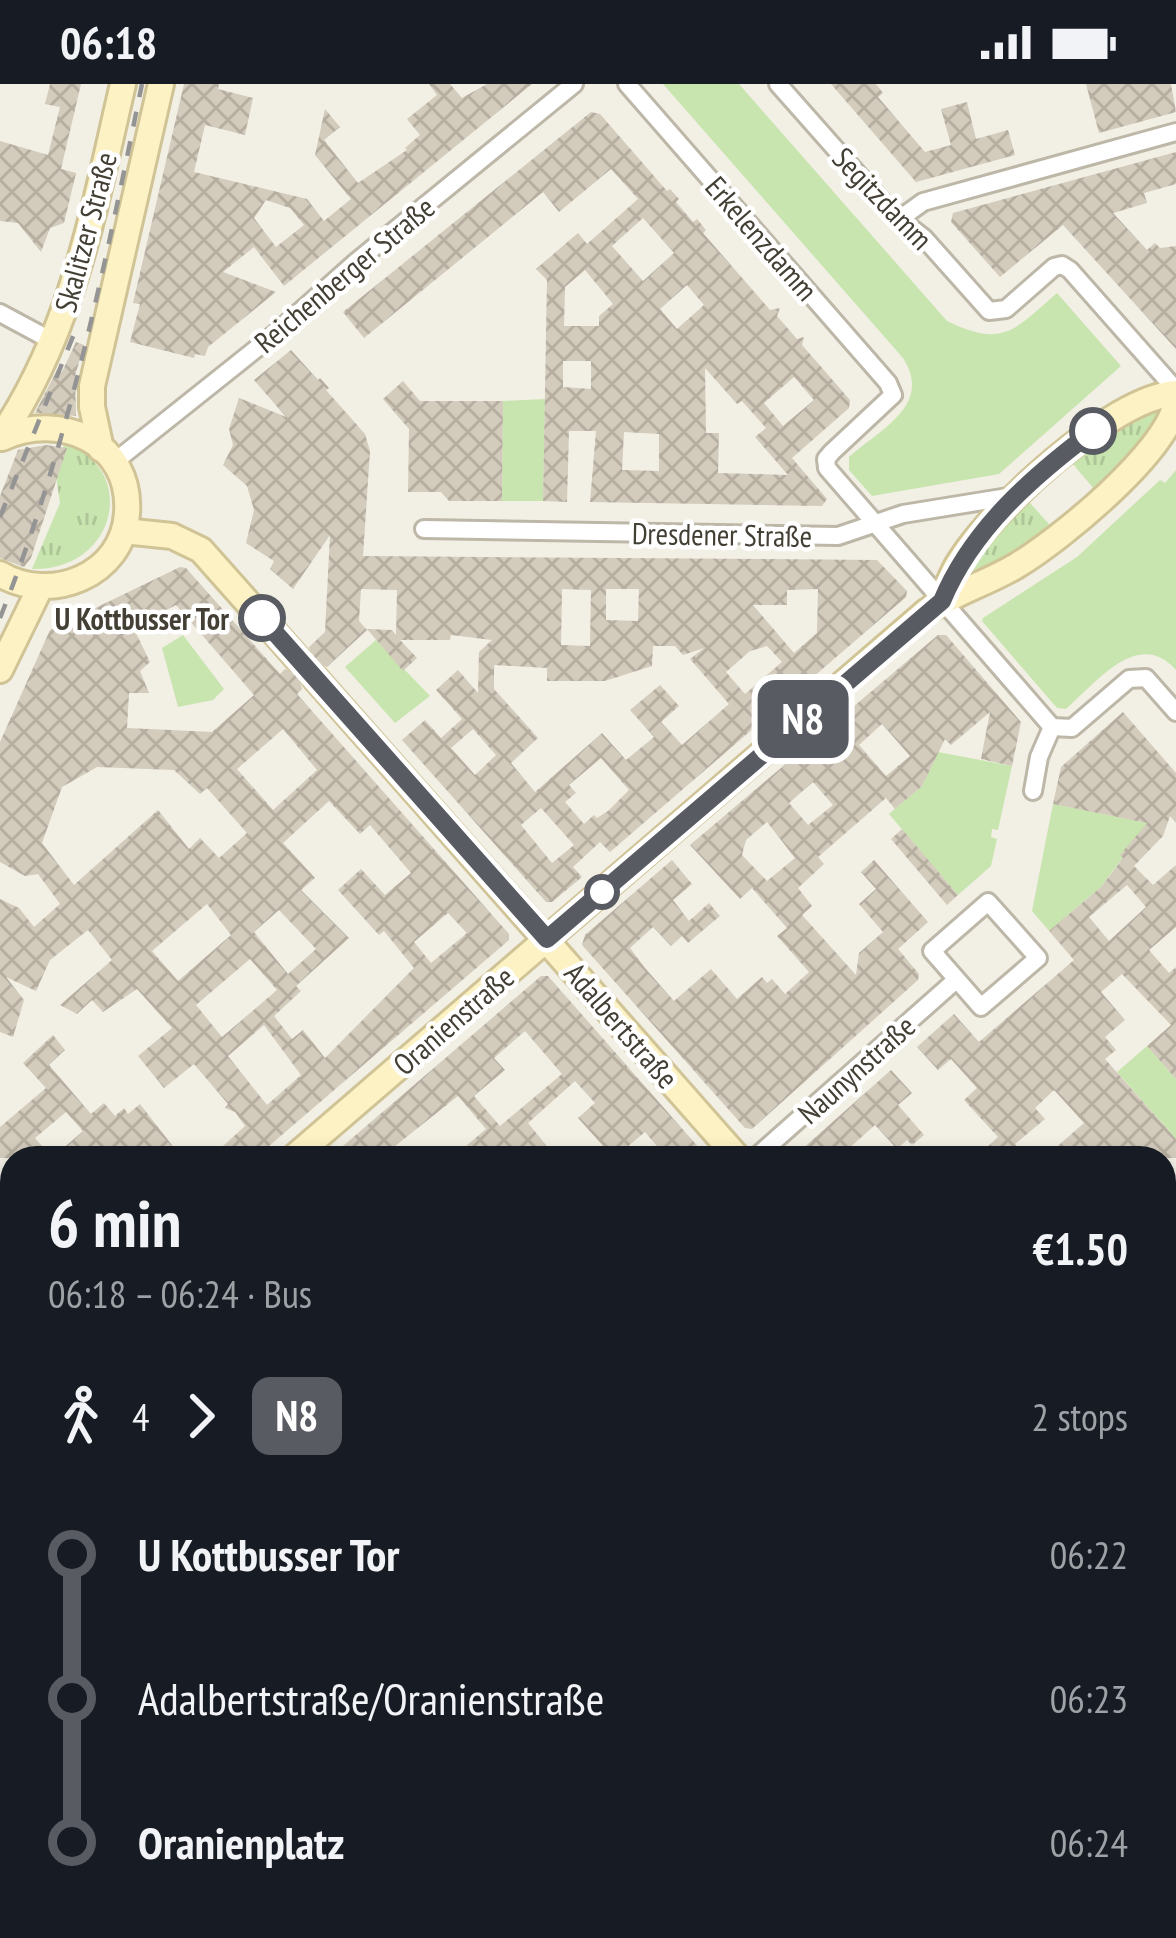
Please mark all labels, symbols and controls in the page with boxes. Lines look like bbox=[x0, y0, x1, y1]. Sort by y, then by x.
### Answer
text: 06:18 bbox=[60, 13, 157, 71]
street label: Segitzdamm bbox=[825, 139, 941, 257]
street label: Skalitzer Straße bbox=[45, 148, 125, 316]
street label: Erkelenzdamm bbox=[697, 168, 827, 308]
street label: Reichenberger Straße bbox=[246, 187, 442, 361]
unlabelled marker bbox=[1071, 409, 1115, 453]
street label: Dresdener Straße bbox=[631, 513, 813, 555]
marker: U Kottbusser Tor bbox=[240, 596, 284, 640]
place label: U Kottbusser Tor bbox=[55, 599, 229, 638]
line badge: N8 bbox=[749, 680, 857, 758]
text: N8 bbox=[782, 691, 824, 746]
unlabelled marker bbox=[586, 876, 618, 908]
street label: Adalbertstraße bbox=[557, 954, 687, 1096]
street label: Oranienstraße bbox=[385, 957, 521, 1083]
street label: Naunynstraße bbox=[789, 1006, 923, 1132]
text: 6 min bbox=[48, 1180, 181, 1265]
text: €1.50 bbox=[1032, 1219, 1128, 1277]
text: 06:18 – 06:24 · Bus bbox=[48, 1268, 312, 1319]
icon: walk bbox=[48, 1383, 114, 1449]
icon: forward bbox=[168, 1383, 234, 1449]
text: N8 bbox=[276, 1388, 318, 1443]
text: 4 bbox=[132, 1391, 150, 1442]
text: 2 stops bbox=[1032, 1391, 1128, 1442]
text: U Kottbusser Tor bbox=[138, 1525, 400, 1583]
text: 06:22 bbox=[1050, 1529, 1128, 1580]
text: Adalbertstraße/Oranienstraße bbox=[138, 1669, 604, 1727]
text: 06:23 bbox=[1050, 1673, 1128, 1724]
text: Oranienplatz bbox=[138, 1813, 344, 1871]
text: 06:24 bbox=[1050, 1817, 1128, 1868]

